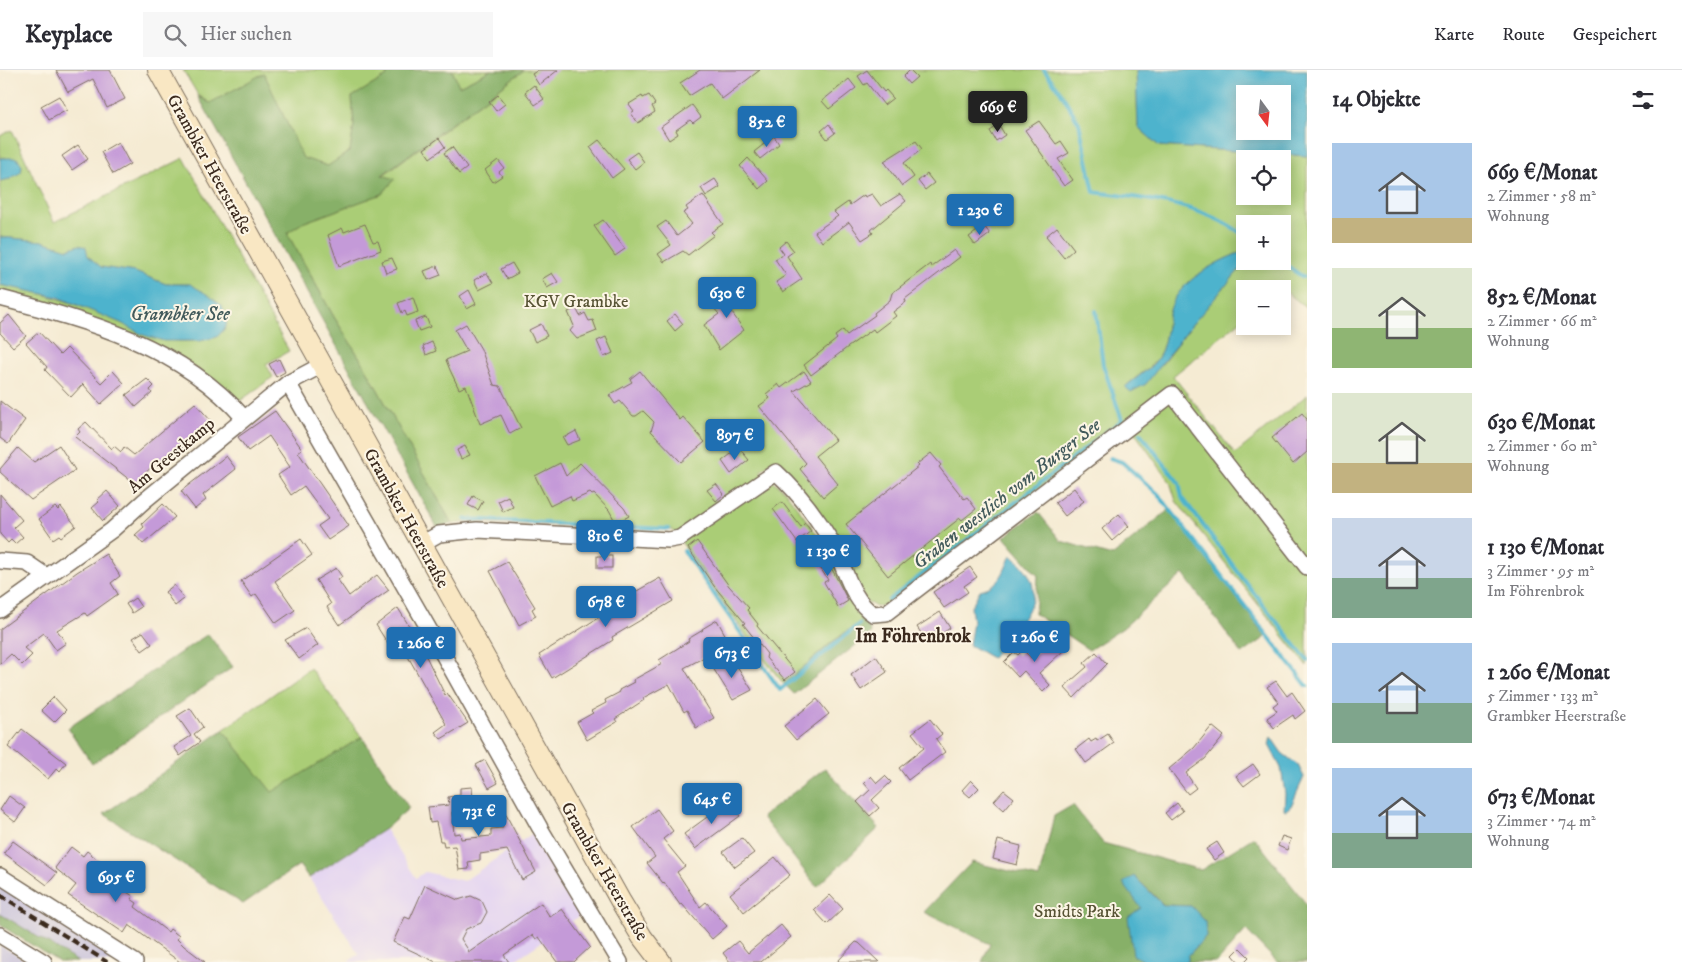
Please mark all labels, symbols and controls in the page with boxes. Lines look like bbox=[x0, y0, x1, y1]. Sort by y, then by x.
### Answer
search box bbox=[143, 12, 493, 57]
text: Keyplace bbox=[25, 20, 113, 50]
icon: search bbox=[161, 21, 189, 49]
text: Hier suchen bbox=[201, 23, 292, 46]
text: Karte bbox=[1434, 24, 1474, 46]
text: Route bbox=[1502, 24, 1545, 46]
text: Gespeichert bbox=[1573, 24, 1657, 46]
north arrow bbox=[1236, 85, 1291, 140]
map controls bbox=[1236, 85, 1291, 335]
icon: filters bbox=[1629, 86, 1657, 114]
text: 14 Objekte bbox=[1332, 87, 1421, 113]
pin: 669 € bbox=[963, 90, 1033, 133]
street label: Grambker Heerstraße bbox=[162, 91, 257, 238]
text: 669 € bbox=[979, 97, 1017, 117]
pin: 852 € bbox=[732, 106, 802, 148]
text: 852 € bbox=[749, 112, 785, 132]
button: locate bbox=[1236, 150, 1291, 205]
text: 669 €/Monat bbox=[1487, 160, 1598, 186]
icon: home bbox=[1372, 163, 1432, 223]
text: 2 Zimmer · 58 m² bbox=[1487, 186, 1596, 206]
pin: 1 230 € bbox=[934, 194, 1026, 236]
text: 1 230 € bbox=[958, 200, 1002, 220]
text: Wohnung bbox=[1487, 206, 1549, 226]
button: + bbox=[1236, 215, 1291, 270]
pin: 630 € bbox=[692, 276, 762, 319]
button: − bbox=[1236, 280, 1291, 335]
text: 630 € bbox=[709, 283, 745, 303]
text: 852 €/Monat bbox=[1487, 285, 1597, 311]
icon: home bbox=[1372, 288, 1432, 348]
park label: KGV Grambke bbox=[523, 291, 629, 313]
water label: Grambker See bbox=[130, 303, 230, 326]
text: 2 Zimmer · 66 m² bbox=[1487, 311, 1597, 331]
text: Wohnung bbox=[1487, 331, 1549, 351]
text: 630 €/Monat bbox=[1487, 410, 1595, 436]
street label: Am Geestkamp bbox=[123, 413, 220, 499]
water label: Graben westlich vom Burger See bbox=[909, 413, 1106, 575]
icon: home bbox=[1372, 413, 1432, 473]
pin: 897 € bbox=[700, 418, 770, 461]
text: 897 € bbox=[716, 425, 754, 445]
text: 2 Zimmer · 60 m² bbox=[1487, 436, 1597, 456]
street label: Grambker Heerstraße bbox=[359, 445, 454, 592]
text: Wohnung bbox=[1487, 456, 1549, 476]
pin: 810 € bbox=[570, 520, 640, 562]
text: 810 € bbox=[587, 526, 623, 546]
pin: 1 130 € bbox=[782, 534, 874, 577]
text: 1 130 €/Monat bbox=[1487, 535, 1604, 561]
icon: home bbox=[1372, 538, 1432, 598]
text: 1 130 € bbox=[807, 541, 849, 561]
text: 3 Zimmer · 95 m² bbox=[1487, 561, 1594, 581]
text: Im Föhrenbrok bbox=[1487, 581, 1584, 601]
pin: 678 € bbox=[571, 586, 641, 628]
text: 678 € bbox=[587, 592, 625, 612]
pin: 1 260 € bbox=[989, 620, 1081, 663]
district label: Im Föhrenbrok bbox=[855, 625, 971, 648]
pin: 1 260 € bbox=[375, 626, 467, 669]
text: 1 260 € bbox=[1012, 627, 1058, 647]
text: 1 260 € bbox=[398, 633, 444, 653]
pin: 673 € bbox=[697, 636, 767, 679]
text: 673 € bbox=[714, 643, 750, 663]
text: 1 260 €/Monat bbox=[1487, 660, 1610, 686]
icon: home bbox=[1372, 663, 1432, 723]
text: 5 Zimmer · 133 m² bbox=[1487, 686, 1598, 706]
text: Grambker Heerstraße bbox=[1487, 706, 1626, 726]
pin: 645 € bbox=[677, 782, 747, 825]
text: 673 €/Monat bbox=[1487, 785, 1595, 811]
icon: home bbox=[1372, 788, 1432, 848]
text: 645 € bbox=[693, 789, 731, 809]
pin: 731 € bbox=[444, 794, 514, 837]
street label: Grambker Heerstraße bbox=[555, 798, 653, 945]
text: 731 € bbox=[462, 801, 496, 821]
text: 3 Zimmer · 74 m² bbox=[1487, 811, 1596, 831]
text: Wohnung bbox=[1487, 831, 1549, 851]
pin: 695 € bbox=[81, 860, 151, 903]
text: 695 € bbox=[97, 867, 135, 887]
park label: Smidts Park bbox=[1034, 901, 1120, 923]

